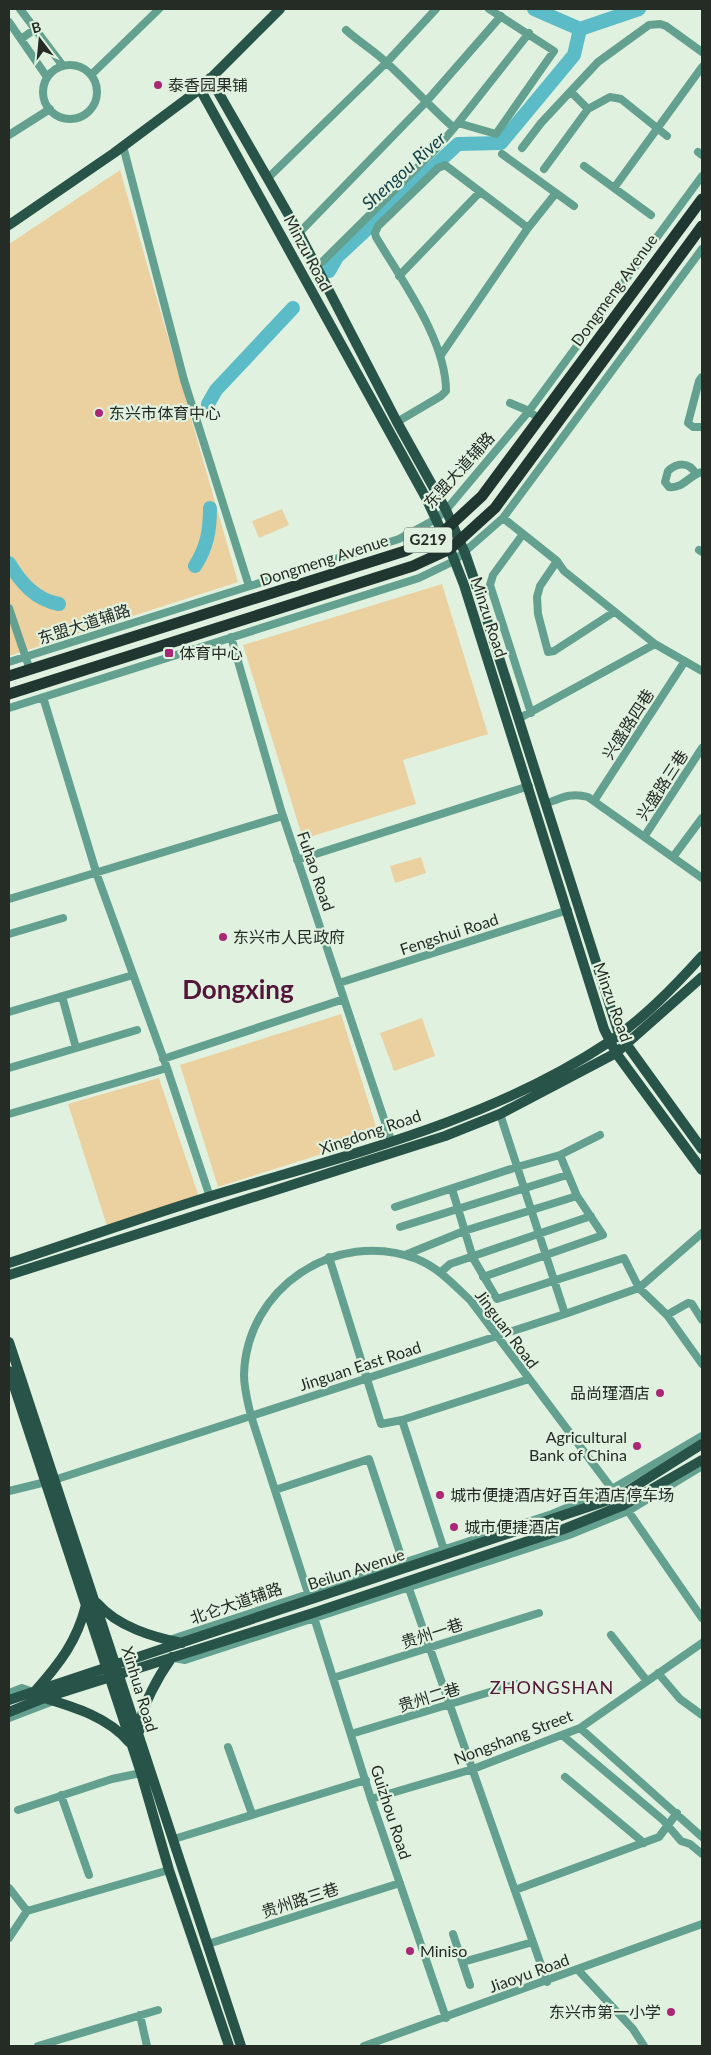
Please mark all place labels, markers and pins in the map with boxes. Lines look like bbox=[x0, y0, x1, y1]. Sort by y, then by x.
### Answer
place label: 泰香园果铺 bbox=[168, 75, 248, 94]
marker: 泰香园果铺 bbox=[152, 79, 164, 91]
place label: 东兴市体育中心 bbox=[109, 403, 221, 422]
marker: 东兴市体育中心 bbox=[93, 407, 105, 419]
place label: 体育中心 bbox=[179, 643, 243, 662]
marker: 体育中心 bbox=[163, 647, 175, 659]
place label: 东兴市人民政府 bbox=[233, 927, 345, 946]
marker: 东兴市人民政府 bbox=[217, 931, 229, 943]
place label: 品尚瑾酒店 bbox=[570, 1383, 650, 1402]
marker: 品尚瑾酒店 bbox=[654, 1387, 666, 1399]
place label: Agricultural Bank of China bbox=[529, 1427, 627, 1464]
marker: Agricultural Bank of China bbox=[631, 1440, 643, 1452]
place label: 城市便捷酒店好百年酒店停车场 bbox=[450, 1485, 674, 1504]
marker: 城市便捷酒店好百年酒店停车场 bbox=[434, 1489, 446, 1501]
place label: 城市便捷酒店 bbox=[464, 1517, 560, 1536]
marker: 城市便捷酒店 bbox=[448, 1521, 460, 1533]
place label: Miniso bbox=[420, 1941, 467, 1960]
marker: Miniso bbox=[404, 1945, 416, 1957]
place label: 东兴市第一小学 bbox=[549, 2002, 661, 2021]
marker: 东兴市第一小学 bbox=[665, 2006, 677, 2018]

